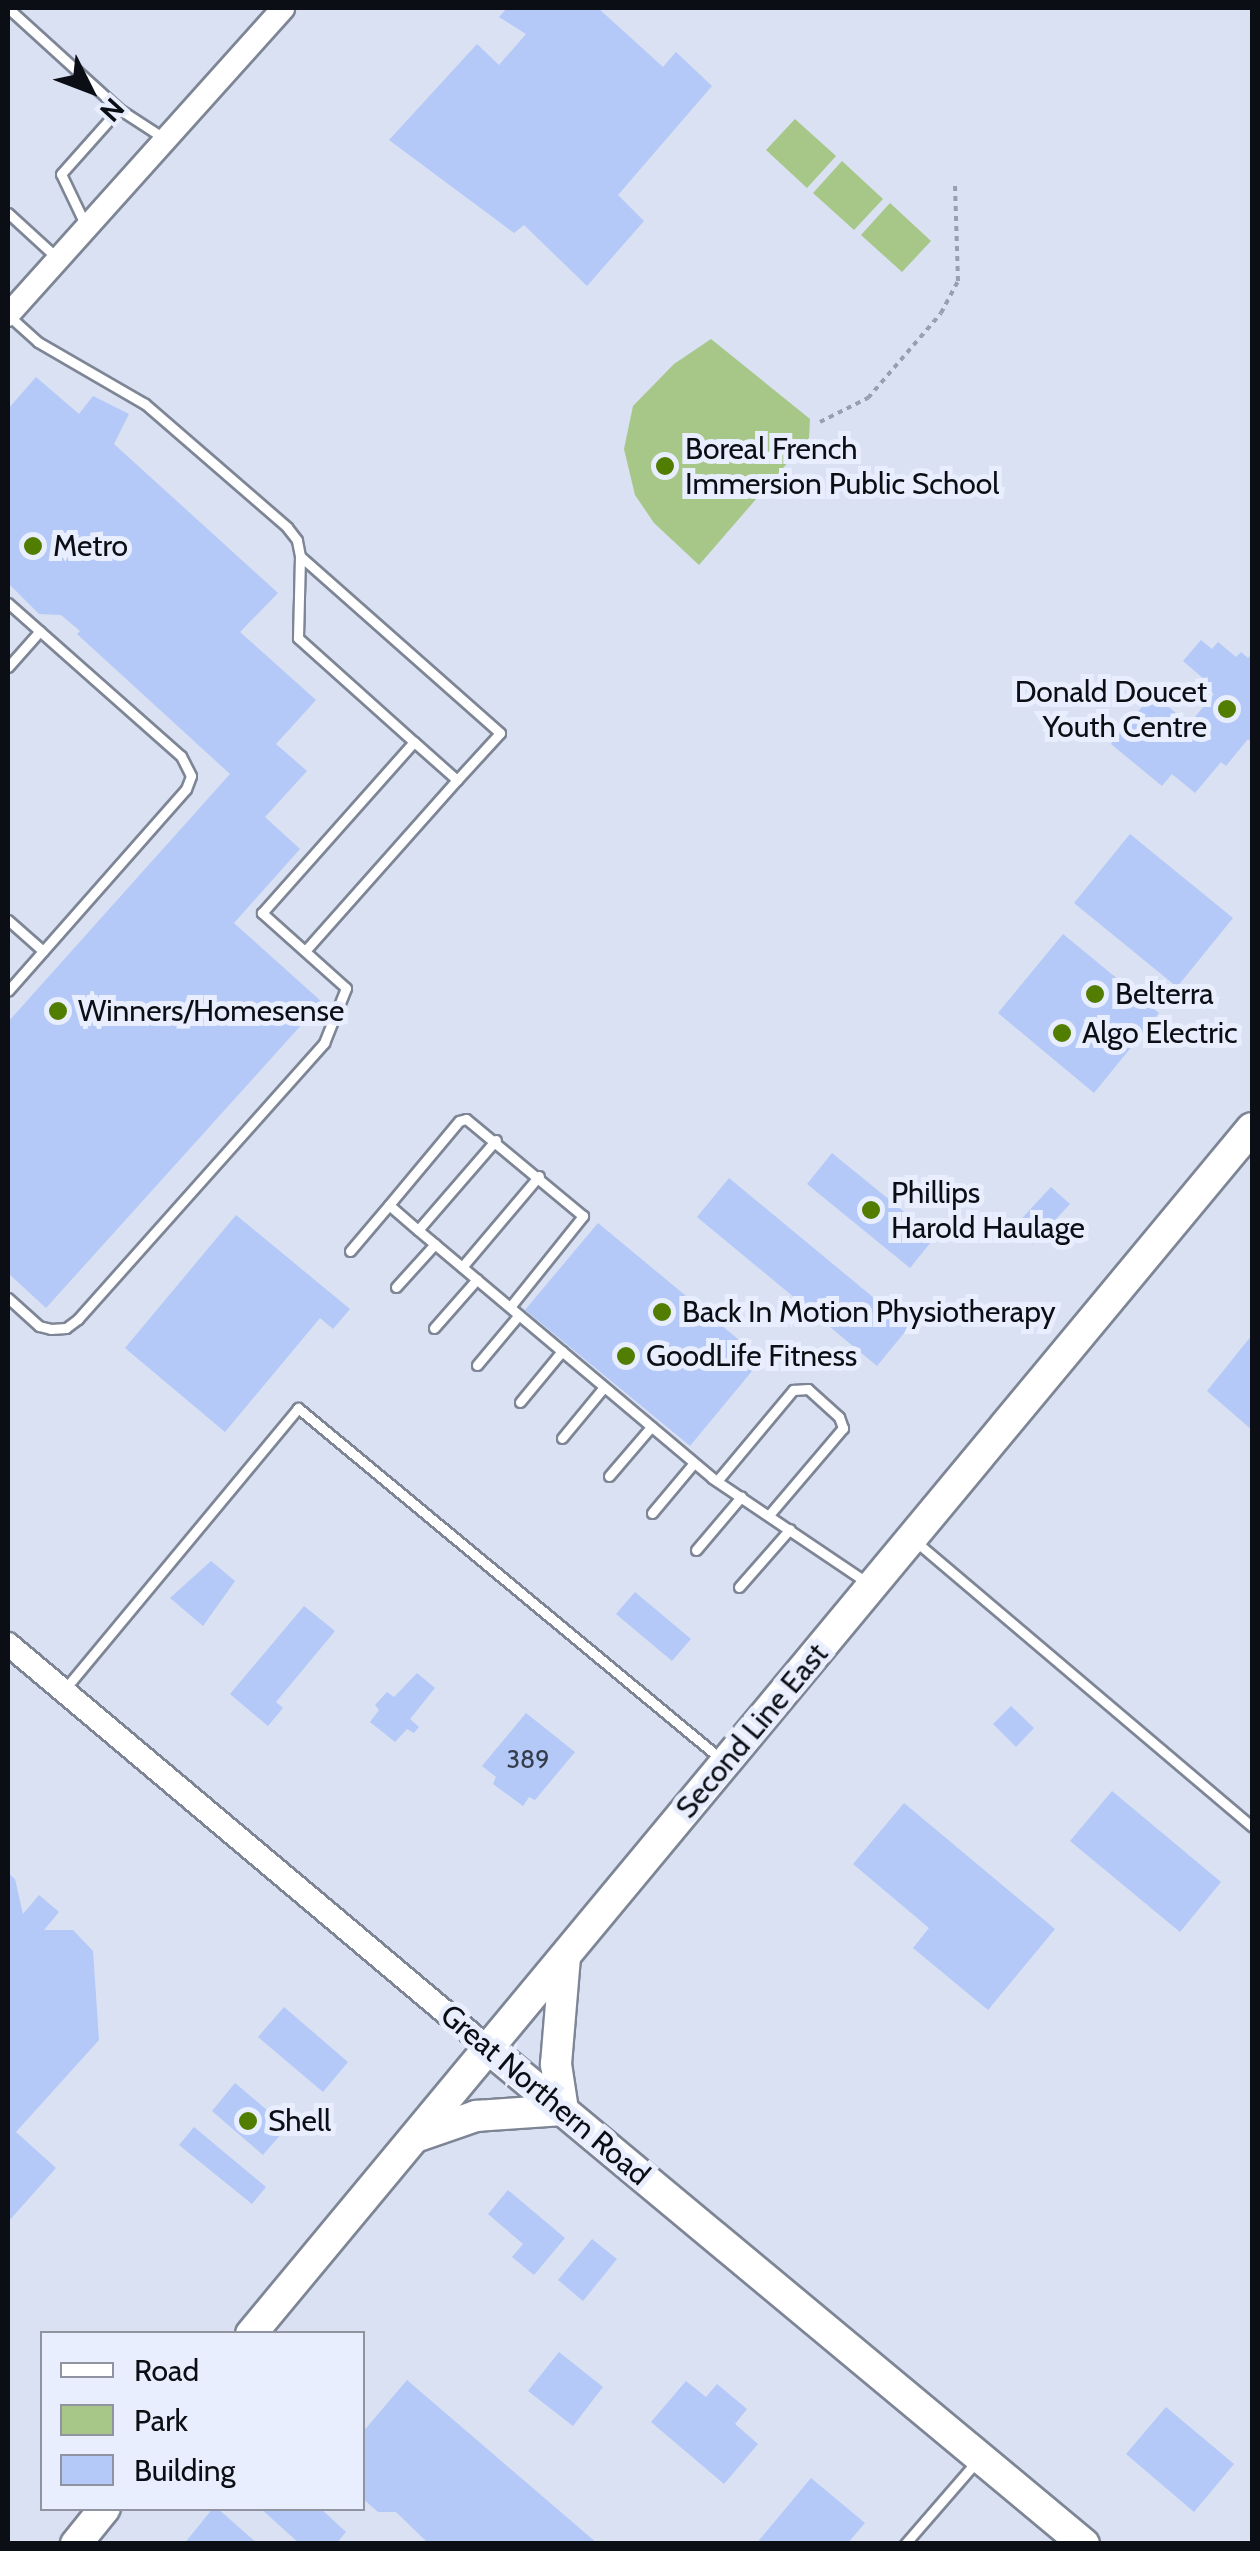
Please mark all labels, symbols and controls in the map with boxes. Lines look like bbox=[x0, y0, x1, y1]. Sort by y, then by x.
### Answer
north arrow bbox=[40, 40, 140, 140]
text: N bbox=[93, 91, 132, 129]
place label: Boreal French Immersion Public School bbox=[685, 431, 999, 502]
marker: Boreal French Immersion Public School bbox=[654, 455, 676, 477]
place label: Metro bbox=[53, 528, 128, 564]
marker: Metro bbox=[22, 535, 44, 557]
place label: Donald Doucet Youth Centre bbox=[1015, 674, 1207, 744]
marker: Donald Doucet Youth Centre bbox=[1216, 698, 1238, 720]
place label: Belterra bbox=[1115, 976, 1214, 1012]
marker: Belterra bbox=[1084, 983, 1106, 1005]
place label: Winners/Homesense bbox=[78, 993, 344, 1029]
marker: Winners/Homesense bbox=[47, 1000, 69, 1022]
place label: Algo Electric bbox=[1082, 1015, 1238, 1051]
marker: Algo Electric bbox=[1051, 1022, 1073, 1044]
place label: Phillips Harold Haulage bbox=[891, 1175, 1085, 1246]
marker: Phillips Harold Haulage bbox=[860, 1199, 882, 1221]
place label: Back In Motion Physiotherapy bbox=[682, 1294, 1056, 1330]
marker: Back In Motion Physiotherapy bbox=[651, 1301, 673, 1323]
place label: GoodLife Fitness bbox=[646, 1338, 857, 1374]
marker: GoodLife Fitness bbox=[615, 1345, 637, 1367]
street label: Second Line East bbox=[669, 1636, 835, 1826]
house number: 389 bbox=[507, 1744, 549, 1774]
street label: Great Northern Road bbox=[433, 1997, 657, 2193]
place label: Shell bbox=[268, 2103, 331, 2139]
marker: Shell bbox=[237, 2110, 259, 2132]
legend bbox=[40, 2331, 365, 2511]
text: Road bbox=[134, 2352, 199, 2389]
text: Park bbox=[134, 2402, 188, 2439]
text: Building bbox=[134, 2452, 236, 2489]

